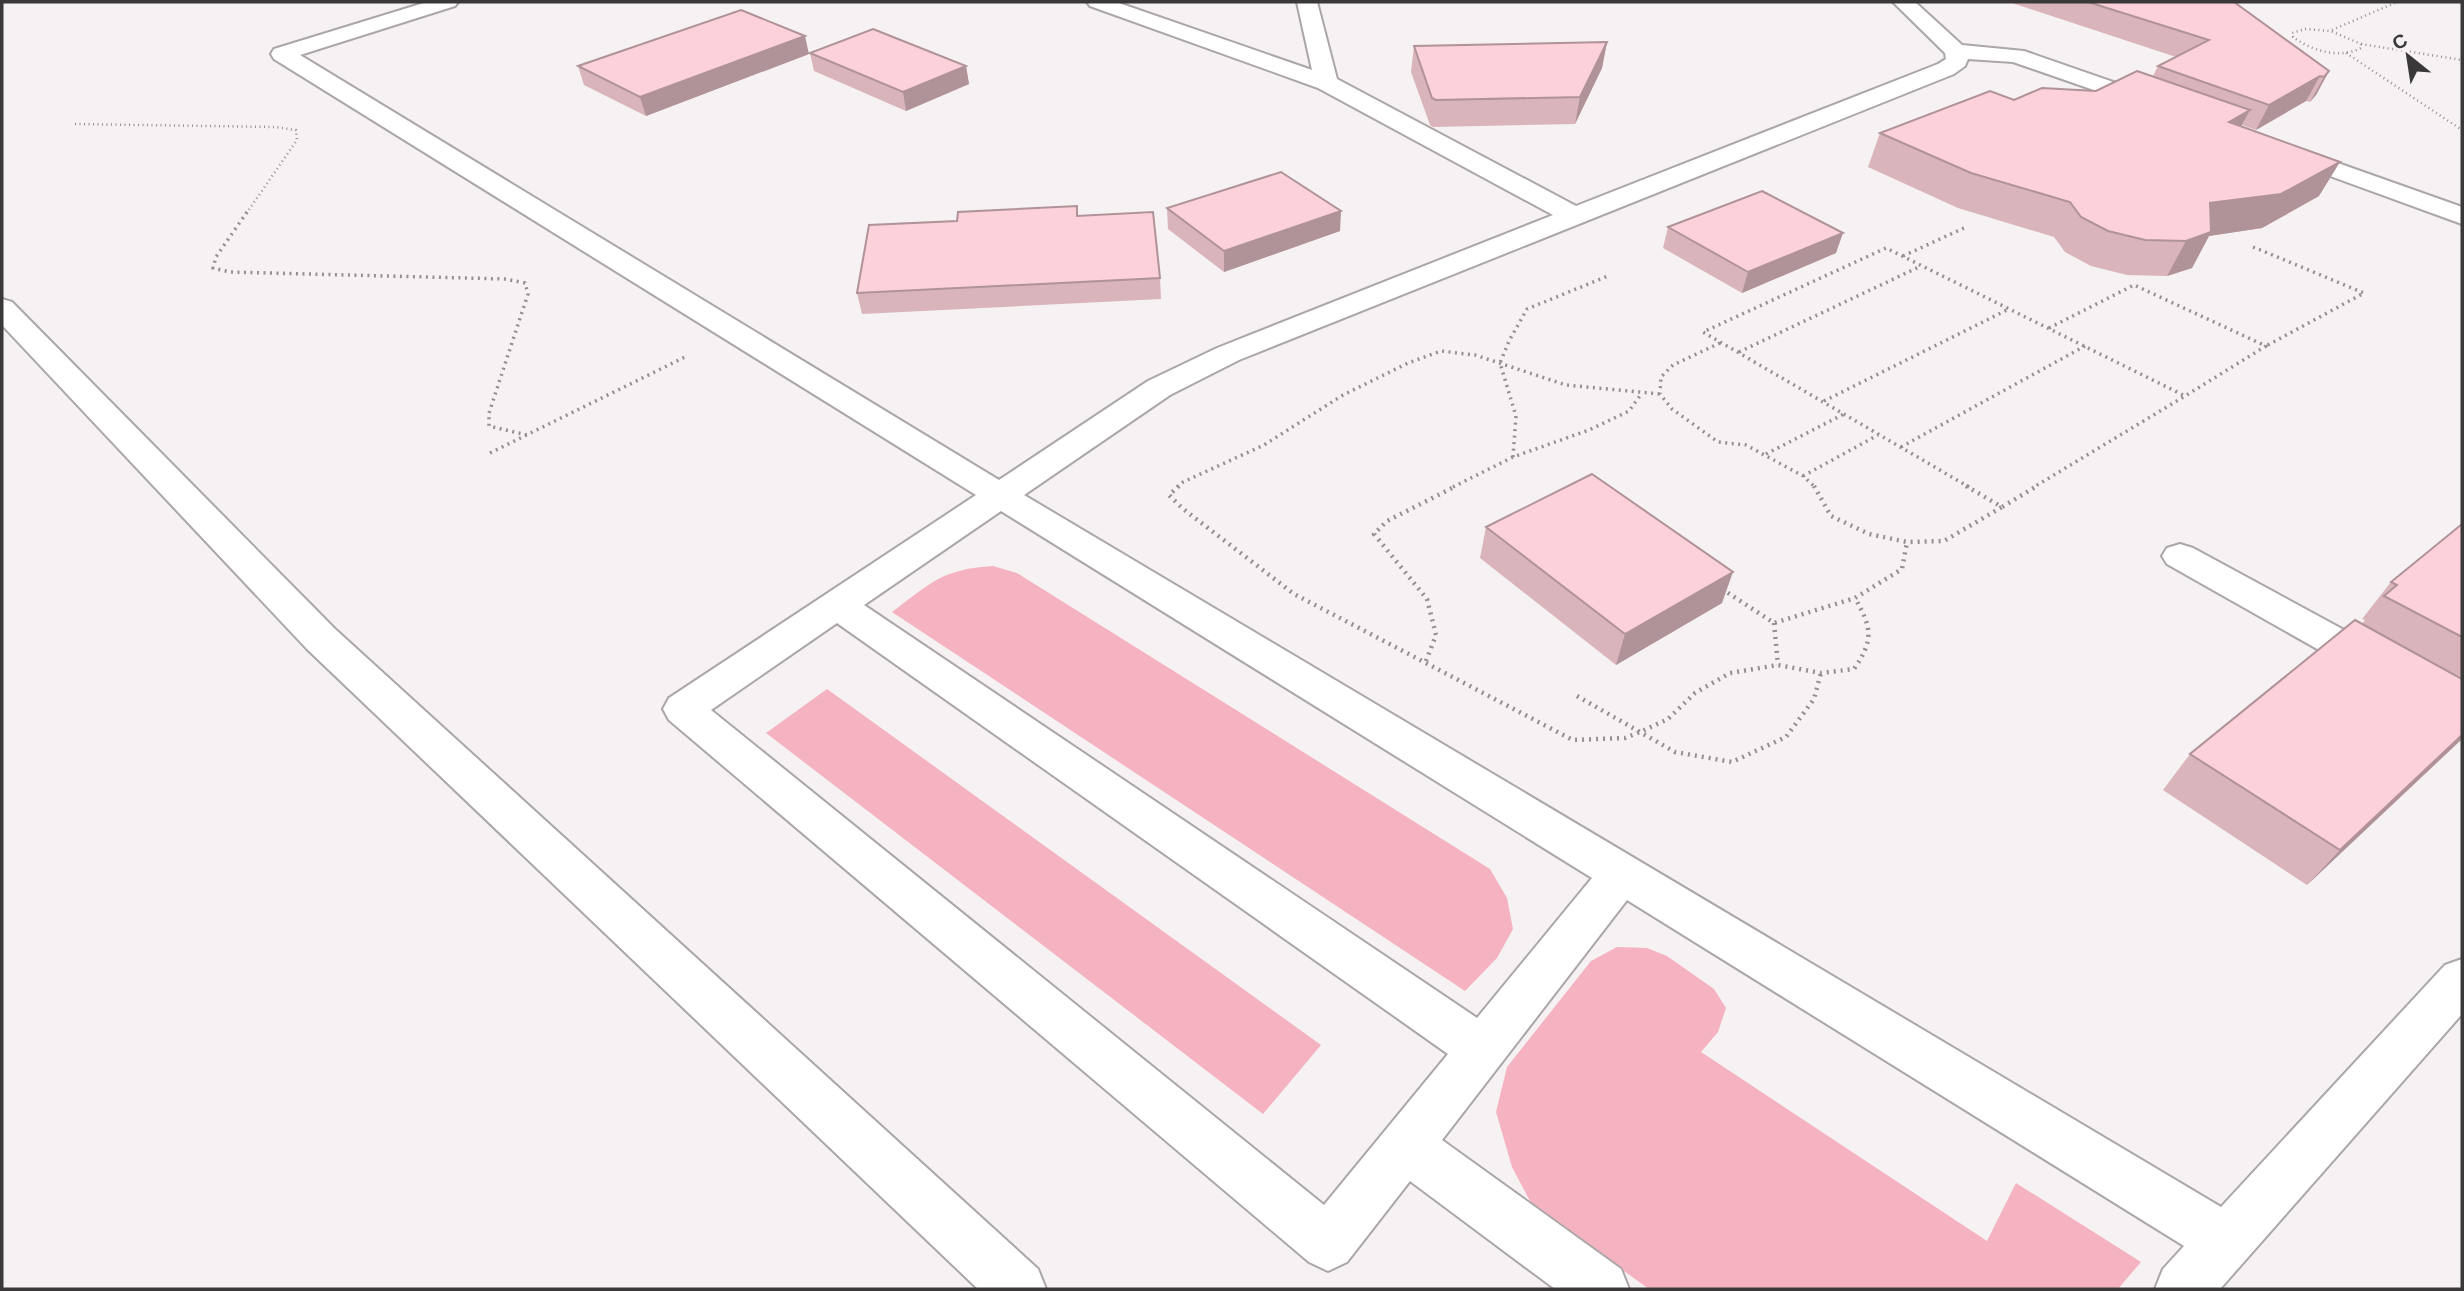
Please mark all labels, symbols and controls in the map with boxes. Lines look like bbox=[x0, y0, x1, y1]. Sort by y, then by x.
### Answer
north arrow bbox=[2373, 21, 2443, 91]
text: С bbox=[2389, 29, 2411, 54]

